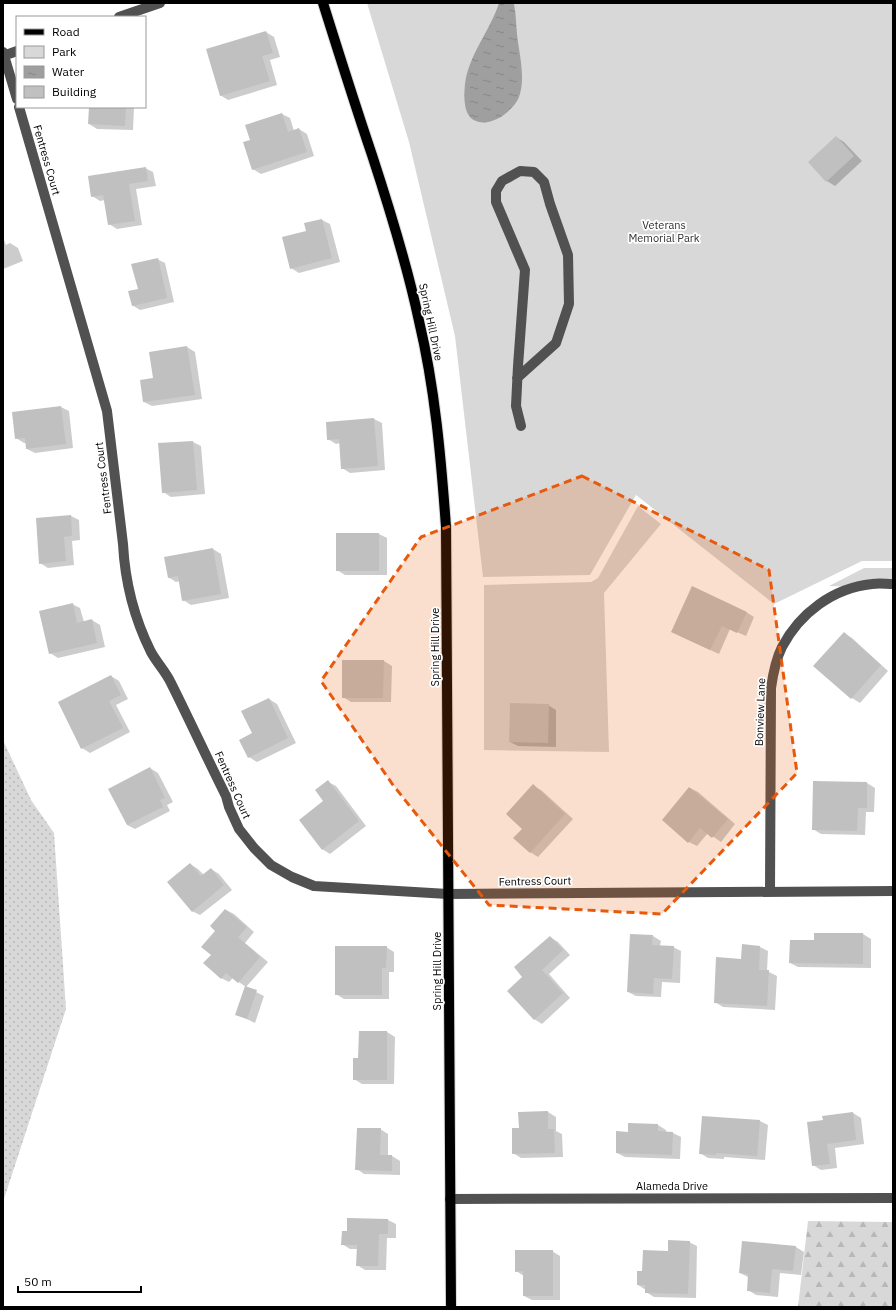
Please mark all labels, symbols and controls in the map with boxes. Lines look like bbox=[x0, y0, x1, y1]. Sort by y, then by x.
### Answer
legend bbox=[16, 16, 146, 108]
text: Road bbox=[52, 24, 80, 39]
text: Park bbox=[52, 44, 77, 59]
text: Water bbox=[52, 64, 85, 79]
text: Building bbox=[52, 84, 97, 99]
street label: Fentress Court bbox=[30, 123, 64, 197]
park label: Veterans Memorial Park bbox=[628, 218, 700, 245]
street label: Spring Hill Drive bbox=[416, 282, 446, 362]
street label: Fentress Court bbox=[92, 441, 114, 515]
street label: Spring Hill Drive bbox=[428, 608, 442, 686]
street label: Bonview Lane bbox=[752, 678, 768, 746]
street label: Fentress Court bbox=[212, 749, 254, 821]
street label: Fentress Court bbox=[499, 873, 571, 889]
street label: Spring Hill Drive bbox=[430, 932, 444, 1010]
street label: Alameda Drive bbox=[636, 1179, 708, 1193]
scale bar bbox=[18, 1268, 141, 1294]
text: 50 m bbox=[24, 1274, 52, 1289]

